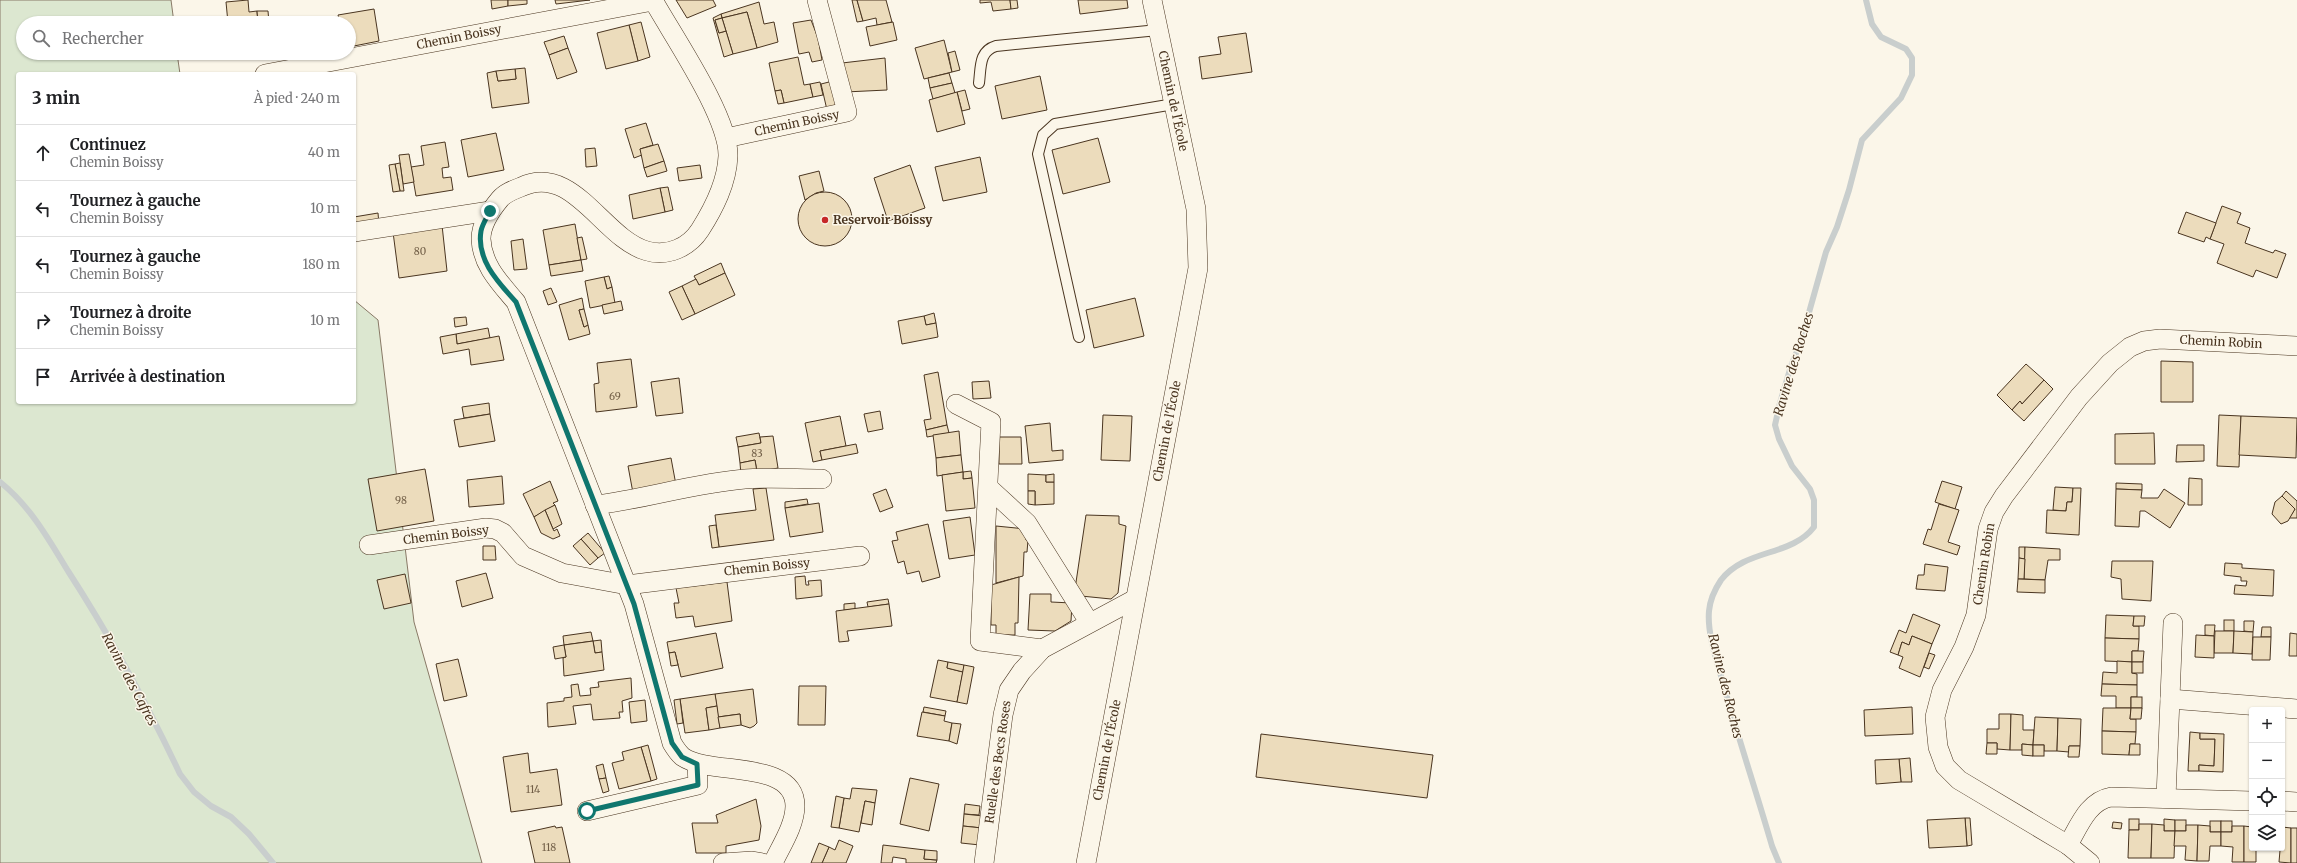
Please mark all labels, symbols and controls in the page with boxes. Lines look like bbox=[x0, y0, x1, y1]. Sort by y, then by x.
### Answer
search box bbox=[16, 16, 356, 60]
street label: Chemin Boissy bbox=[415, 21, 503, 52]
icon: search bbox=[30, 27, 52, 49]
text: Rechercher bbox=[62, 29, 144, 48]
street label: Chemin de l'École bbox=[1156, 49, 1191, 152]
text: 3 min bbox=[32, 87, 80, 109]
text: À pied · 240 m bbox=[254, 90, 340, 107]
street label: Chemin Boissy bbox=[753, 106, 841, 139]
text: Continuez bbox=[70, 135, 146, 154]
icon: ahead bbox=[32, 142, 54, 164]
text: 40 m bbox=[308, 144, 340, 161]
text: Chemin Boissy bbox=[70, 154, 164, 171]
text: Tournez à gauche bbox=[70, 191, 201, 210]
icon: left bbox=[32, 198, 54, 220]
text: 10 m bbox=[310, 200, 340, 217]
route end bbox=[481, 202, 499, 220]
text: Chemin Boissy bbox=[70, 210, 164, 227]
place label: Reservoir Boissy bbox=[833, 212, 933, 227]
marker: Reservoir Boissy bbox=[820, 215, 830, 225]
house number: 80 bbox=[414, 245, 426, 258]
text: Tournez à gauche bbox=[70, 247, 201, 266]
icon: left bbox=[32, 254, 54, 276]
text: 180 m bbox=[302, 256, 340, 273]
text: Chemin Boissy bbox=[70, 266, 164, 283]
text: Tournez à droite bbox=[70, 303, 191, 322]
icon: right bbox=[32, 310, 54, 332]
water label: Ravine des Roches bbox=[1770, 310, 1817, 418]
text: 10 m bbox=[310, 312, 340, 329]
text: Chemin Boissy bbox=[70, 322, 164, 339]
street label: Chemin Robin bbox=[2179, 332, 2263, 351]
icon: arrive bbox=[32, 366, 54, 388]
text: Arrivée à destination bbox=[70, 367, 225, 386]
street label: Chemin de l'École bbox=[1149, 379, 1184, 483]
house number: 69 bbox=[609, 390, 621, 403]
house number: 83 bbox=[751, 447, 763, 460]
house number: 98 bbox=[395, 494, 407, 507]
street label: Chemin Boissy bbox=[402, 522, 490, 547]
street label: Chemin Robin bbox=[1970, 522, 1997, 606]
street label: Chemin Boissy bbox=[723, 555, 811, 578]
water label: Ravine des Cafres bbox=[98, 630, 162, 729]
water label: Ravine des Roches bbox=[1704, 632, 1747, 741]
street label: Chemin de l'École bbox=[1089, 698, 1124, 802]
street label: Ruelle des Becs Roses bbox=[981, 699, 1014, 824]
map controls bbox=[2249, 707, 2285, 851]
button: + bbox=[2249, 707, 2285, 743]
button: − bbox=[2249, 743, 2285, 779]
button: locate bbox=[2249, 779, 2285, 815]
house number: 114 bbox=[526, 783, 540, 796]
route start bbox=[578, 802, 596, 820]
button: layers bbox=[2249, 815, 2285, 851]
house number: 118 bbox=[542, 841, 556, 854]

